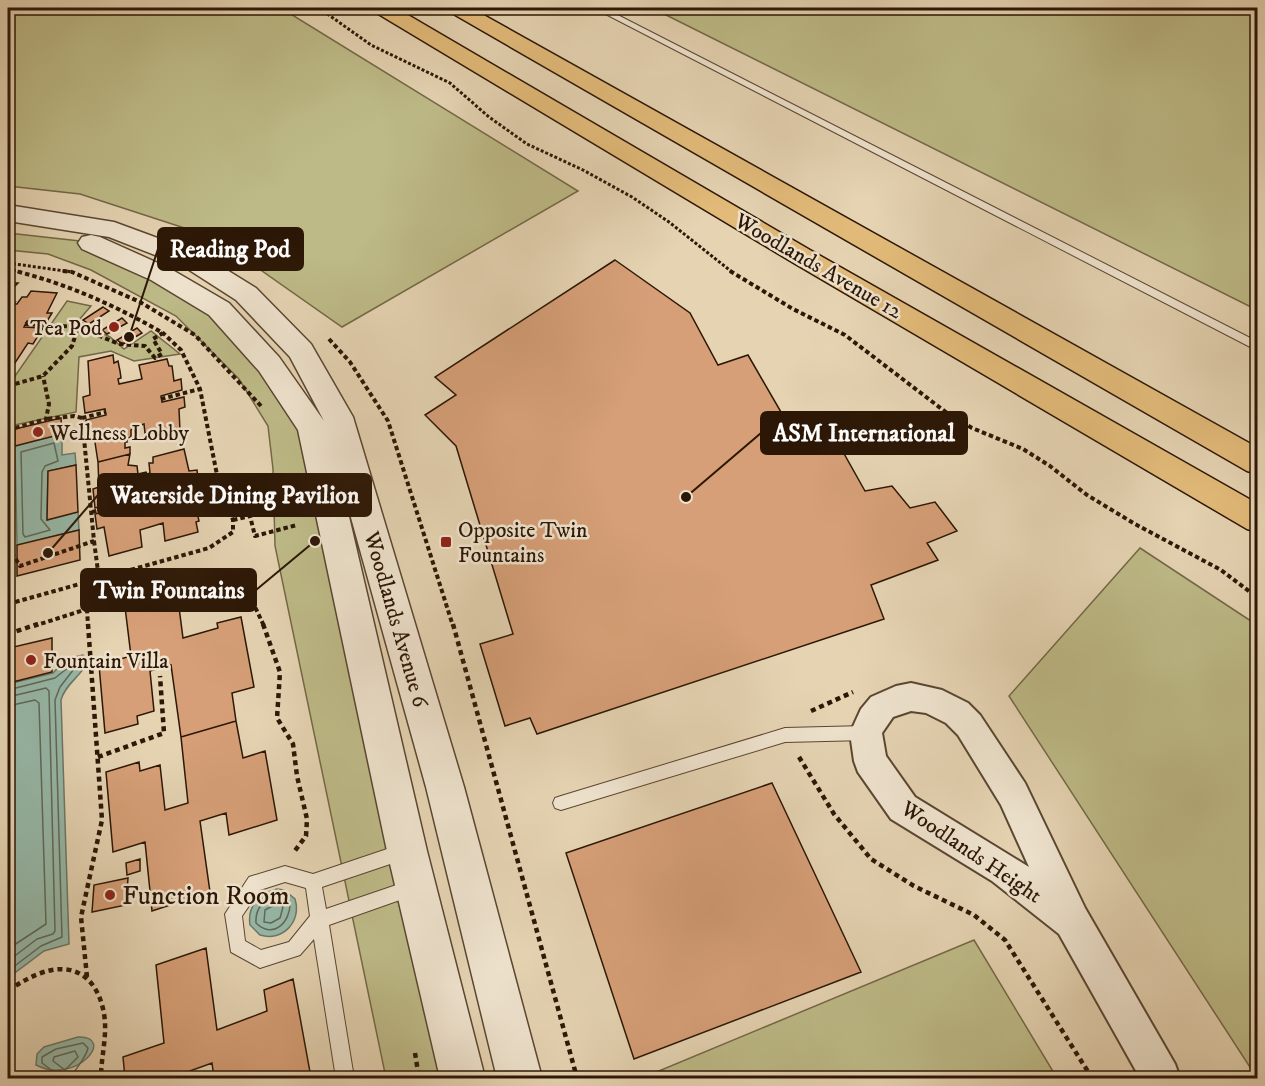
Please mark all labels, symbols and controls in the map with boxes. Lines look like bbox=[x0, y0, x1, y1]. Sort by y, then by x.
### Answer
street label: Woodlands Avenue 12 bbox=[729, 207, 907, 325]
callout: Reading Pod bbox=[158, 228, 303, 270]
text: Reading Pod bbox=[170, 235, 291, 265]
place label: Tea Pod bbox=[30, 315, 102, 342]
marker: Tea Pod bbox=[107, 320, 121, 334]
callout: ASM International bbox=[761, 412, 967, 454]
text: ASM International bbox=[772, 419, 956, 449]
place label: Wellness Lobby bbox=[49, 420, 190, 447]
marker: Wellness Lobby bbox=[31, 425, 45, 439]
callout: Waterside Dining Pavilion bbox=[98, 474, 371, 516]
text: Waterside Dining Pavilion bbox=[109, 481, 360, 511]
place label: Opposite Twin Fountains bbox=[458, 517, 588, 569]
street label: Woodlands Avenue 6 bbox=[357, 528, 434, 712]
marker: Opposite Twin Fountains bbox=[439, 535, 453, 549]
callout: Twin Fountains bbox=[81, 569, 256, 611]
text: Twin Fountains bbox=[93, 576, 245, 606]
place label: Fountain Villa bbox=[43, 648, 169, 675]
marker: Fountain Villa bbox=[24, 653, 38, 667]
street label: Woodlands Height bbox=[895, 795, 1047, 909]
place label: Function Room bbox=[122, 879, 290, 913]
marker: Function Room bbox=[103, 888, 117, 902]

